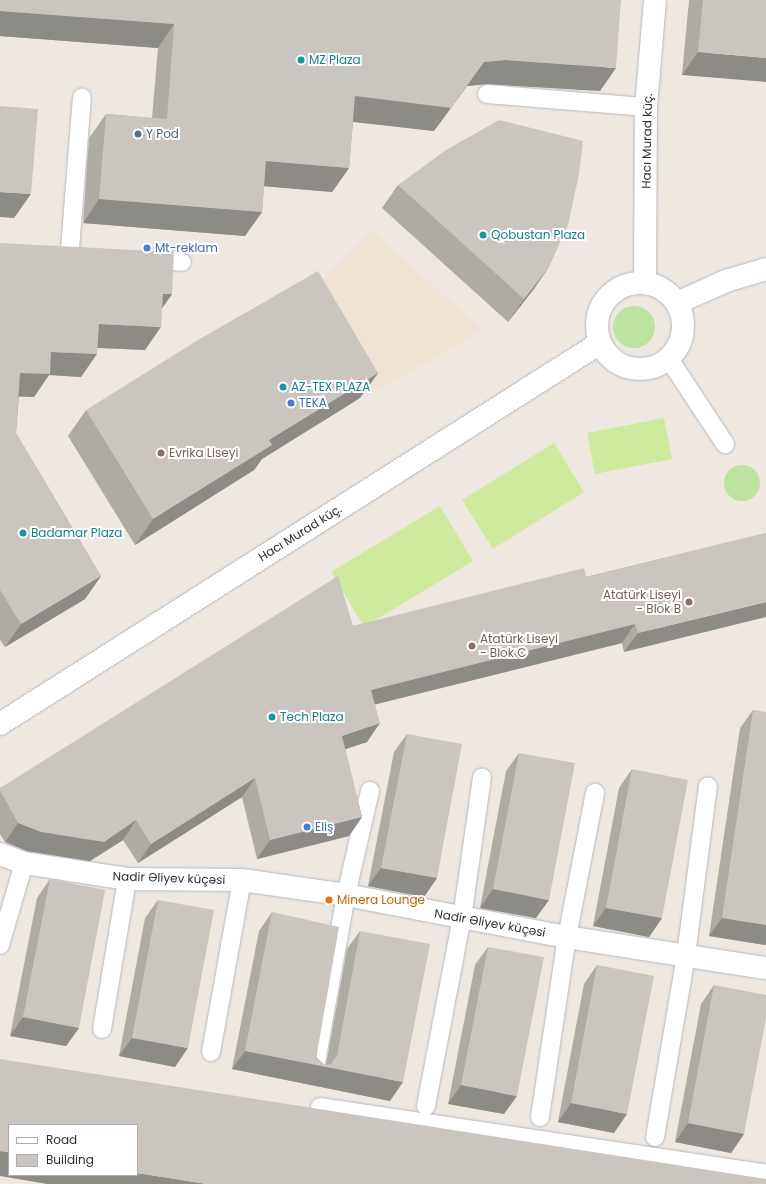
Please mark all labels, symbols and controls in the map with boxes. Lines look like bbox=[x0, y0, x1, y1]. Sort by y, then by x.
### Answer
place label: MZ Plaza bbox=[309, 53, 361, 67]
marker: MZ Plaza bbox=[296, 55, 306, 65]
street label: Hacı Murad küç. bbox=[639, 93, 655, 189]
place label: Y Pod bbox=[146, 127, 179, 141]
marker: Y Pod bbox=[133, 129, 143, 139]
place label: Qobustan Plaza bbox=[491, 228, 585, 242]
marker: Qobustan Plaza bbox=[478, 230, 488, 240]
place label: Mt-reklam bbox=[155, 241, 218, 255]
marker: Mt-reklam bbox=[142, 243, 152, 253]
place label: AZ-TEX PLAZA bbox=[291, 380, 370, 394]
marker: AZ-TEX PLAZA bbox=[278, 382, 288, 392]
place label: TEKA bbox=[299, 396, 327, 410]
marker: TEKA bbox=[286, 398, 296, 408]
place label: Evrika Liseyi bbox=[169, 446, 238, 460]
marker: Evrika Liseyi bbox=[156, 448, 166, 458]
street label: Hacı Murad küç. bbox=[256, 502, 344, 564]
place label: Badamar Plaza bbox=[31, 526, 122, 540]
marker: Badamar Plaza bbox=[18, 528, 28, 538]
place label: Atatürk Liseyi - Blok B bbox=[603, 588, 681, 616]
marker: Atatürk Liseyi - Blok B bbox=[684, 597, 694, 607]
place label: Atatürk Liseyi - Blok C bbox=[480, 632, 558, 660]
marker: Atatürk Liseyi - Blok C bbox=[467, 641, 477, 651]
place label: Tech Plaza bbox=[280, 710, 344, 724]
marker: Tech Plaza bbox=[267, 712, 277, 722]
place label: Eliş bbox=[315, 820, 333, 834]
marker: Eliş bbox=[302, 822, 312, 832]
street label: Nadir Əliyev küçəsi bbox=[113, 869, 225, 887]
place label: Minera Lounge bbox=[337, 893, 425, 907]
marker: Minera Lounge bbox=[324, 895, 334, 905]
street label: Nadir Əliyev küçəsi bbox=[433, 906, 547, 940]
legend bbox=[8, 1124, 138, 1176]
text: Road bbox=[46, 1131, 77, 1148]
text: Building bbox=[46, 1151, 94, 1168]

